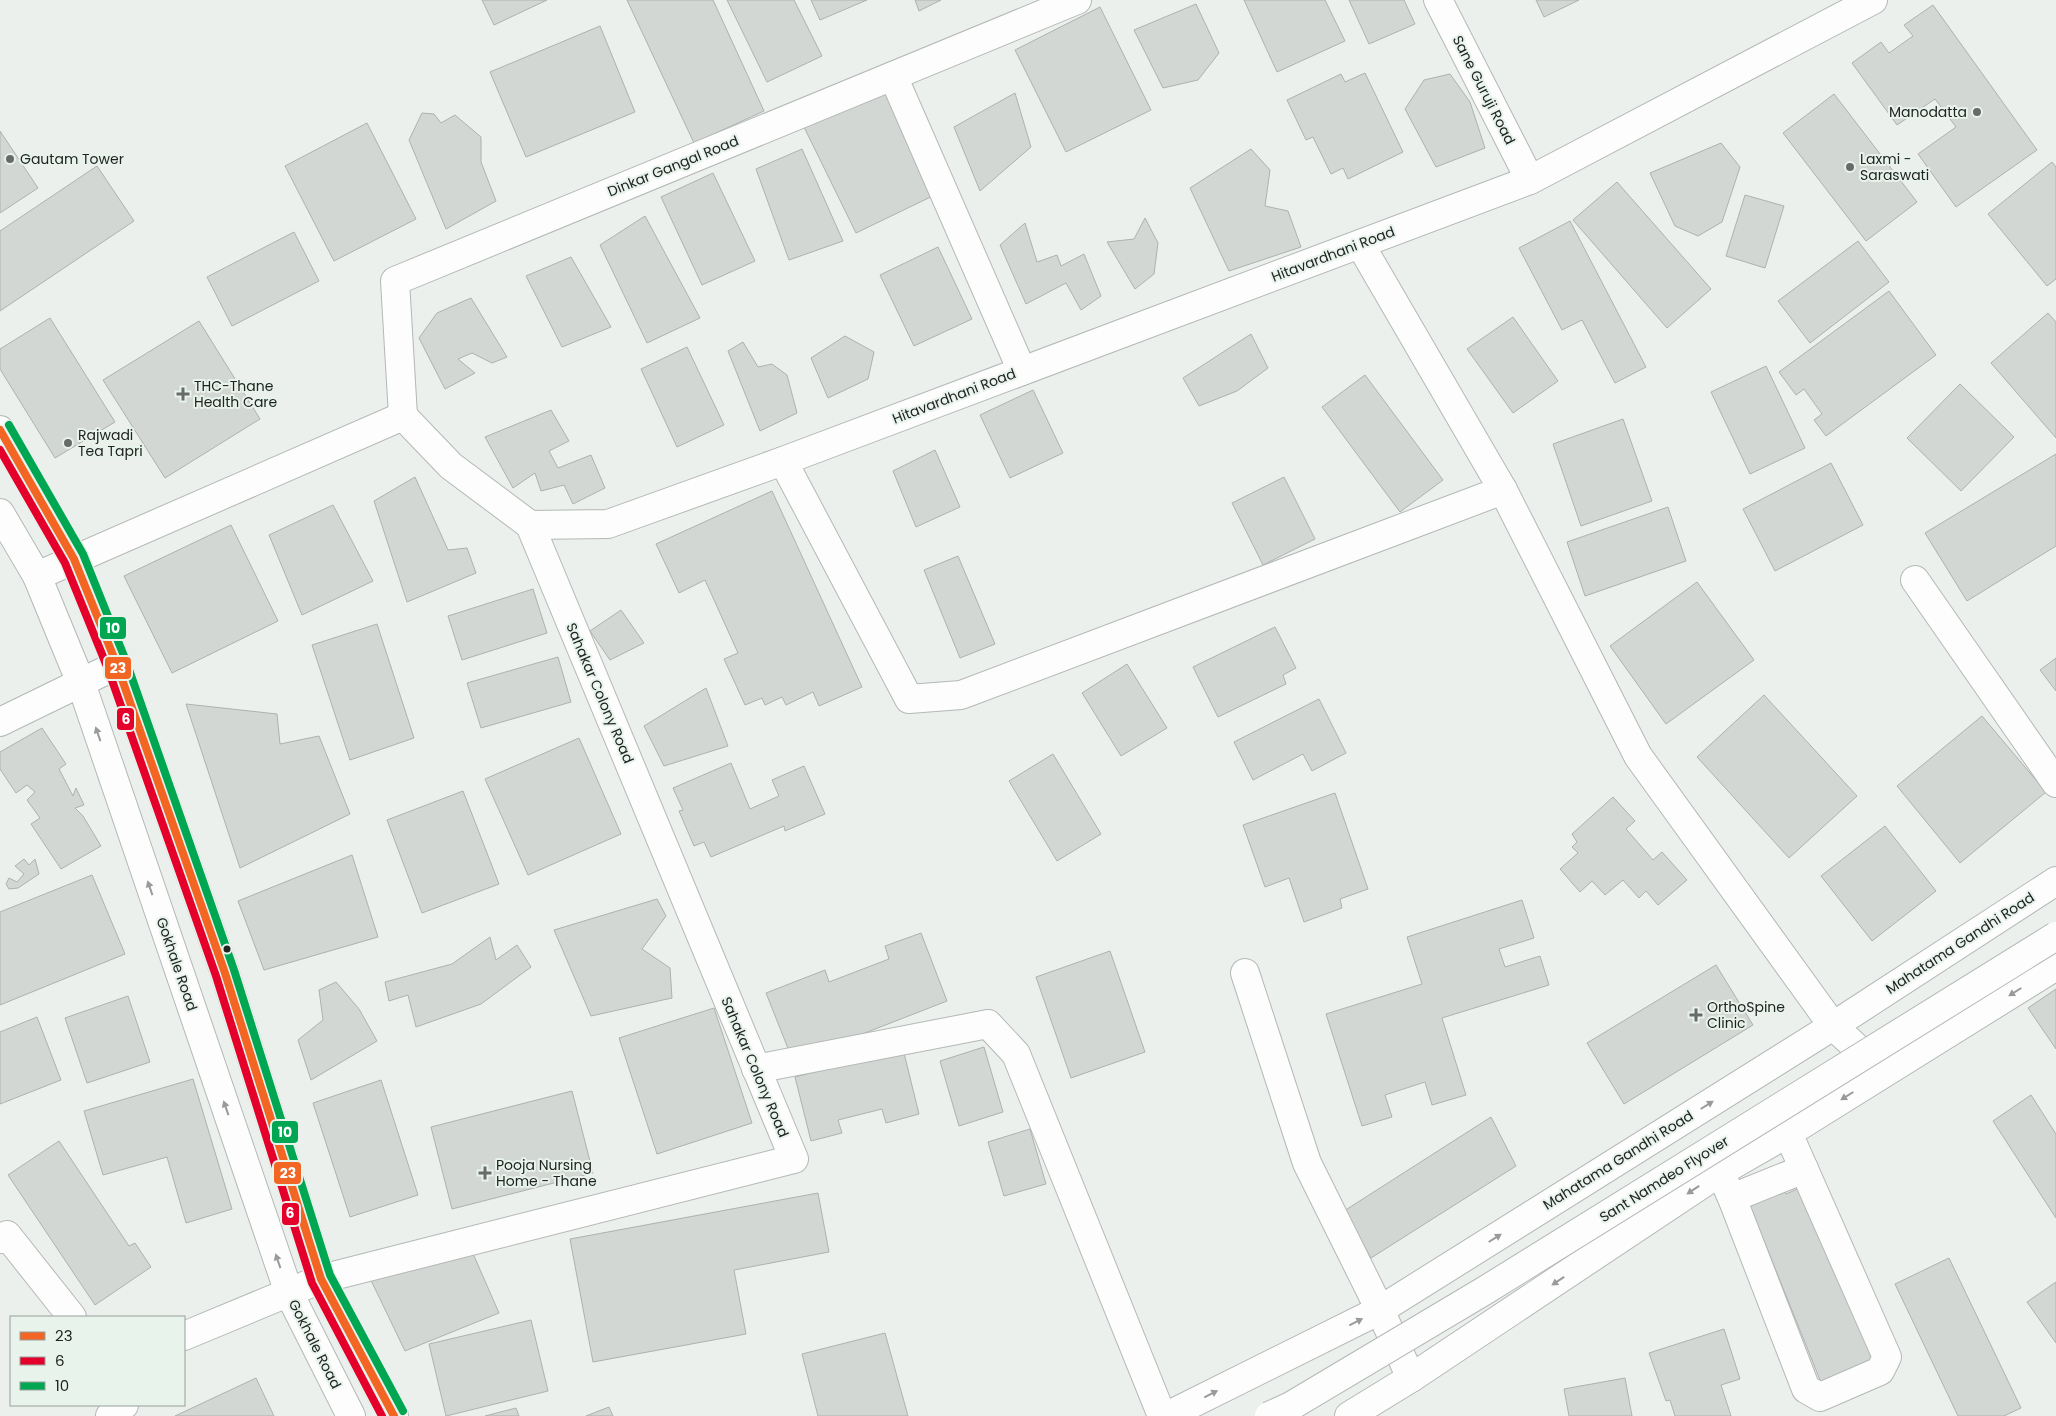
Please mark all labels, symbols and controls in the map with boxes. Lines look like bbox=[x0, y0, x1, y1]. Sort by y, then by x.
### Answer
street label: Sane Guruji Road bbox=[1448, 32, 1520, 148]
place label: Manodatta bbox=[1889, 102, 1967, 122]
marker: Manodatta bbox=[1971, 106, 1983, 118]
street label: Dinkar Gangal Road bbox=[604, 131, 742, 201]
place label: Gautam Tower bbox=[20, 149, 124, 169]
place label: Laxmi - Saraswati bbox=[1860, 149, 1929, 185]
marker: Gautam Tower bbox=[4, 153, 16, 165]
marker: Laxmi - Saraswati bbox=[1844, 161, 1856, 173]
street label: Hitavardhani Road bbox=[1268, 221, 1398, 287]
street label: Hitavardhani Road bbox=[889, 363, 1019, 429]
place label: THC-Thane Health Care bbox=[194, 376, 278, 412]
marker: THC-Thane Health Care bbox=[176, 387, 190, 401]
place label: Rajwadi Tea Tapri bbox=[78, 425, 143, 461]
marker: Rajwadi Tea Tapri bbox=[62, 437, 74, 449]
line badge: 10 bbox=[99, 616, 127, 640]
text: 10 bbox=[106, 618, 120, 638]
street label: Sahakar Colony Road bbox=[561, 620, 639, 766]
line badge: 23 bbox=[104, 656, 132, 680]
text: 23 bbox=[110, 658, 126, 678]
line badge: 6 bbox=[116, 707, 135, 731]
text: 6 bbox=[122, 709, 131, 729]
one-way arrow bbox=[94, 726, 101, 741]
one-way arrow bbox=[146, 880, 154, 895]
street label: Mahatama Gandhi Road bbox=[1882, 887, 2038, 999]
street label: Gokhale Road bbox=[152, 915, 202, 1013]
unlabelled marker bbox=[222, 944, 232, 954]
one-way arrow bbox=[2008, 987, 2021, 997]
street label: Sahakar Colony Road bbox=[716, 994, 794, 1140]
place label: OrthoSpine Clinic bbox=[1707, 997, 1785, 1033]
marker: OrthoSpine Clinic bbox=[1689, 1008, 1703, 1022]
one-way arrow bbox=[1840, 1092, 1853, 1101]
one-way arrow bbox=[221, 1100, 229, 1115]
one-way arrow bbox=[1700, 1100, 1713, 1109]
street label: Mahatama Gandhi Road bbox=[1539, 1106, 1697, 1214]
line badge: 10 bbox=[271, 1120, 299, 1144]
text: 10 bbox=[278, 1122, 292, 1142]
street label: Sant Namdeo Flyover bbox=[1595, 1131, 1733, 1227]
place label: Pooja Nursing Home - Thane bbox=[496, 1155, 597, 1191]
line badge: 23 bbox=[273, 1161, 302, 1185]
text: 23 bbox=[280, 1163, 296, 1183]
marker: Pooja Nursing Home - Thane bbox=[478, 1166, 492, 1180]
one-way arrow bbox=[1687, 1185, 1700, 1195]
line badge: 6 bbox=[281, 1202, 300, 1226]
text: 6 bbox=[286, 1203, 295, 1223]
one-way arrow bbox=[1488, 1233, 1501, 1242]
one-way arrow bbox=[274, 1254, 281, 1269]
one-way arrow bbox=[1551, 1276, 1565, 1285]
street label: Gokhale Road bbox=[284, 1296, 346, 1392]
legend bbox=[10, 1316, 185, 1406]
one-way arrow bbox=[1349, 1318, 1363, 1326]
text: 23 bbox=[55, 1325, 72, 1346]
text: 6 bbox=[55, 1350, 65, 1371]
text: 10 bbox=[55, 1375, 69, 1396]
one-way arrow bbox=[1203, 1390, 1218, 1398]

